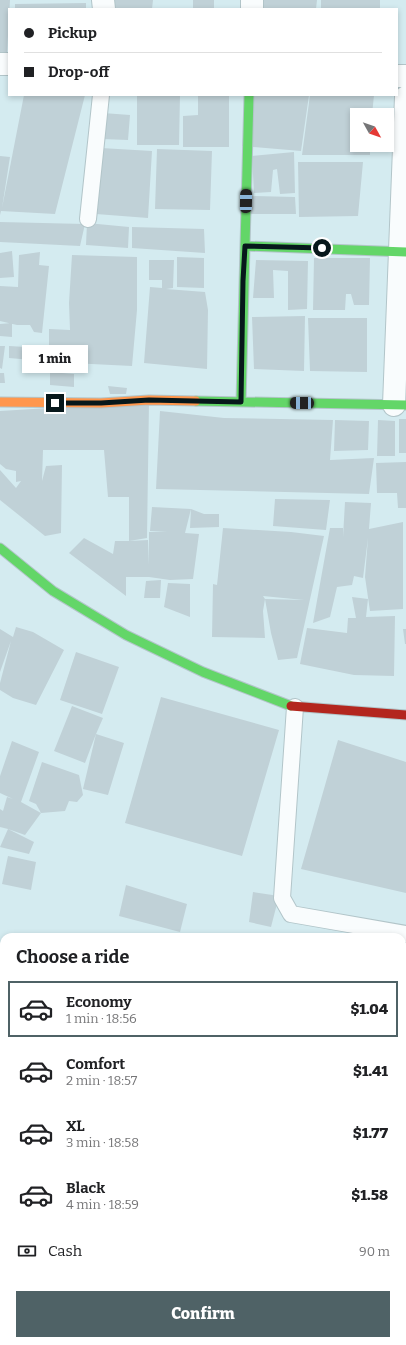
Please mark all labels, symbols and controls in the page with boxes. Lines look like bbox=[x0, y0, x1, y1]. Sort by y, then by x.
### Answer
text: Pickup bbox=[48, 24, 97, 42]
text: Drop-off bbox=[48, 63, 109, 81]
north arrow bbox=[350, 108, 394, 152]
map controls bbox=[350, 108, 394, 152]
car bbox=[240, 189, 252, 213]
route start bbox=[313, 239, 331, 257]
callout: 1 min bbox=[22, 345, 88, 373]
text: 1 min bbox=[38, 351, 72, 366]
route end bbox=[46, 394, 64, 412]
car bbox=[290, 397, 314, 409]
text: Choose a ride bbox=[16, 946, 129, 968]
icon: car bbox=[18, 991, 54, 1027]
text: Economy bbox=[66, 993, 132, 1011]
text: $1.04 bbox=[350, 1000, 388, 1018]
text: 1 min · 18:56 bbox=[66, 1011, 137, 1026]
icon: car bbox=[18, 1053, 54, 1089]
text: Comfort bbox=[66, 1055, 125, 1073]
text: $1.41 bbox=[353, 1062, 388, 1080]
text: 2 min · 18:57 bbox=[66, 1073, 137, 1088]
icon: car bbox=[18, 1115, 54, 1151]
text: XL bbox=[66, 1117, 85, 1135]
text: $1.77 bbox=[353, 1124, 388, 1142]
text: 3 min · 18:58 bbox=[66, 1135, 139, 1150]
icon: car bbox=[18, 1177, 54, 1213]
text: Black bbox=[66, 1179, 105, 1197]
text: $1.58 bbox=[351, 1186, 388, 1204]
text: 4 min · 18:59 bbox=[66, 1197, 139, 1212]
icon: cash bbox=[16, 1240, 38, 1262]
text: Cash bbox=[48, 1242, 82, 1260]
text: 90 m bbox=[359, 1244, 390, 1259]
button: Confirm bbox=[16, 1291, 390, 1337]

